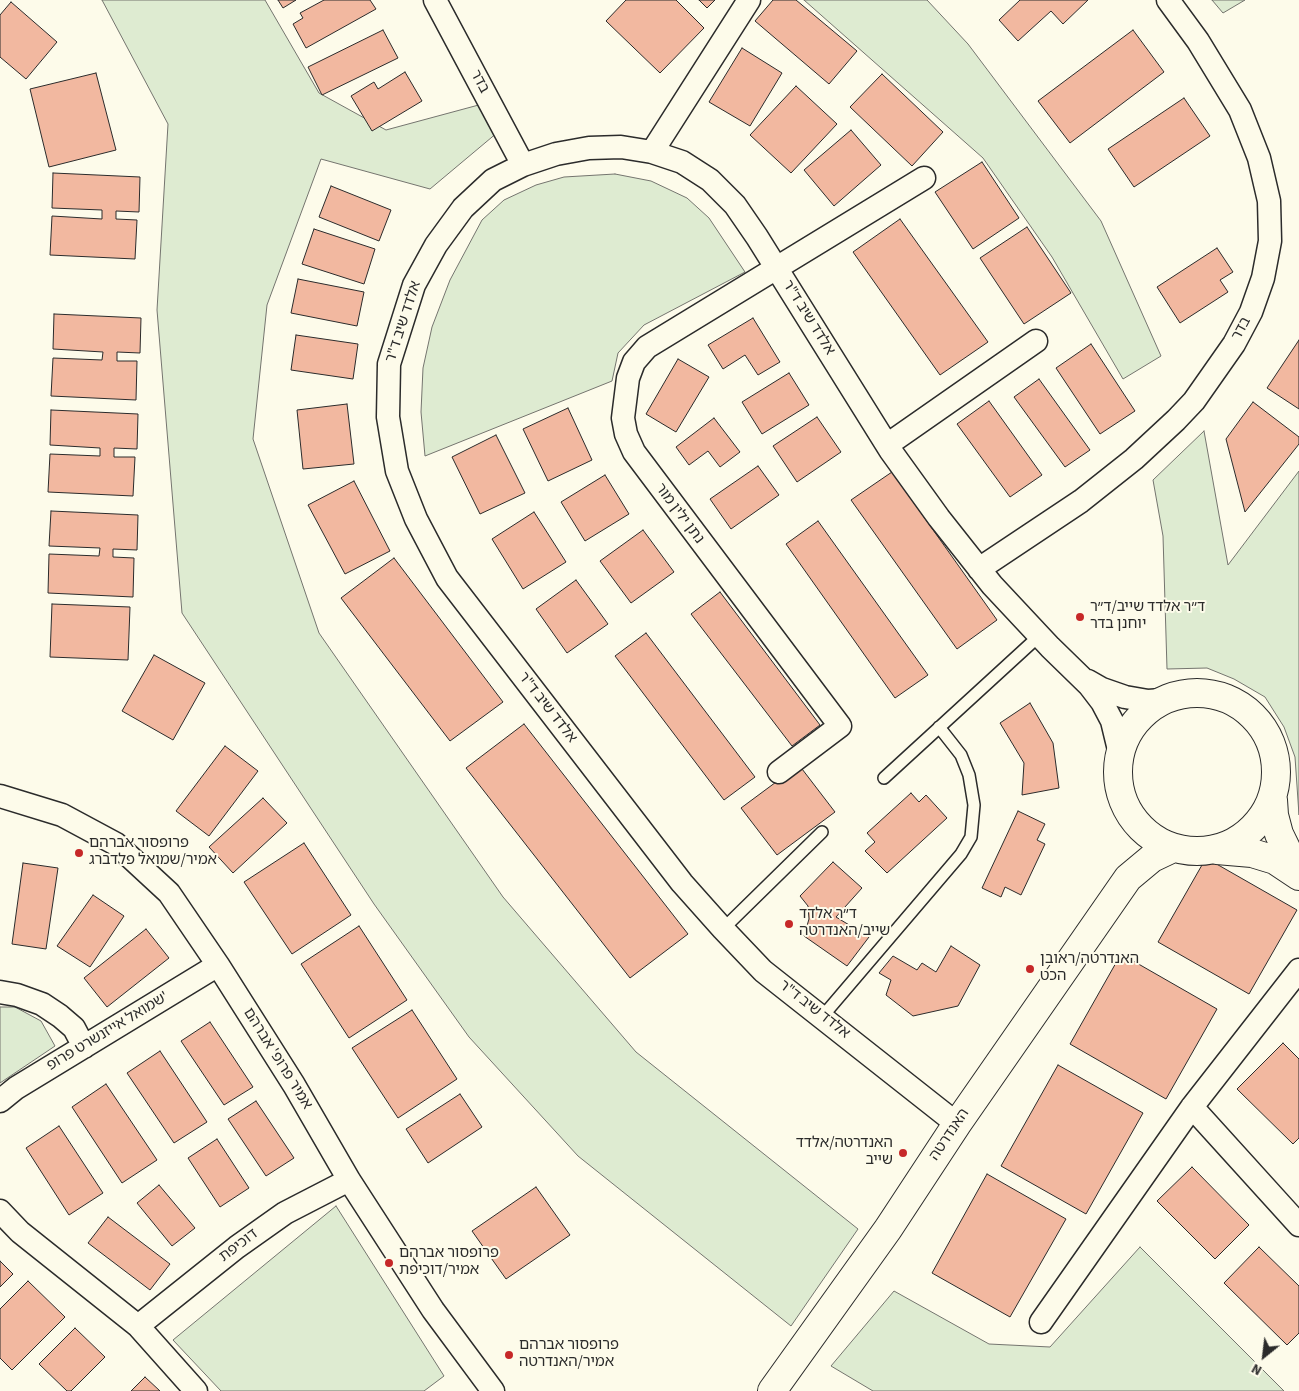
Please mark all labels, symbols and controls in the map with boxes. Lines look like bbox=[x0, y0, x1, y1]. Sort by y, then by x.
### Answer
street label: בדר bbox=[465, 67, 493, 97]
street label: אלדד שיב ד"ר bbox=[778, 277, 838, 359]
street label: אלדד שיב ד"ר bbox=[382, 279, 426, 365]
street label: בדר bbox=[1228, 314, 1256, 344]
street label: נתן ילין מור bbox=[651, 480, 707, 548]
place label: ד״ר אלדד שייב/ד״ר יוחנן בדר bbox=[1090, 599, 1205, 634]
marker: ד״ר אלדד שייב/ד״ר יוחנן בדר bbox=[1074, 611, 1086, 623]
street label: אלדד שיב ד"ר bbox=[514, 669, 580, 747]
place label: פרופסור אברהם אמיר/שמואל פלדברג bbox=[89, 835, 217, 870]
marker: פרופסור אברהם אמיר/שמואל פלדברג bbox=[73, 847, 85, 859]
place label: ד״ר אלדד שייב/האנדרטה bbox=[799, 906, 890, 941]
marker: ד״ר אלדד שייב/האנדרטה bbox=[783, 918, 795, 930]
place label: האנדרטה/ראובן הכט bbox=[1040, 951, 1139, 986]
marker: האנדרטה/ראובן הכט bbox=[1024, 963, 1036, 975]
street label: אלדד שיב ד"ר bbox=[775, 977, 853, 1043]
street label: שמואל אייזנשרט פרופ' bbox=[44, 988, 172, 1076]
street label: אמיר פרופ' אברהם bbox=[239, 1005, 315, 1113]
street label: האנדרטה bbox=[926, 1106, 974, 1164]
place label: האנדרטה/אלדד שייב bbox=[796, 1135, 893, 1170]
marker: האנדרטה/אלדד שייב bbox=[897, 1147, 909, 1159]
street label: דוכיפת bbox=[216, 1226, 262, 1266]
place label: פרופסור אברהם אמיר/דוכיפת bbox=[399, 1245, 499, 1280]
marker: פרופסור אברהם אמיר/דוכיפת bbox=[383, 1257, 395, 1269]
north arrow bbox=[1239, 1331, 1289, 1381]
place label: פרופסור אברהם אמיר/האנדרטה bbox=[519, 1337, 619, 1372]
marker: פרופסור אברהם אמיר/האנדרטה bbox=[503, 1349, 515, 1361]
text: N bbox=[1248, 1358, 1266, 1380]

